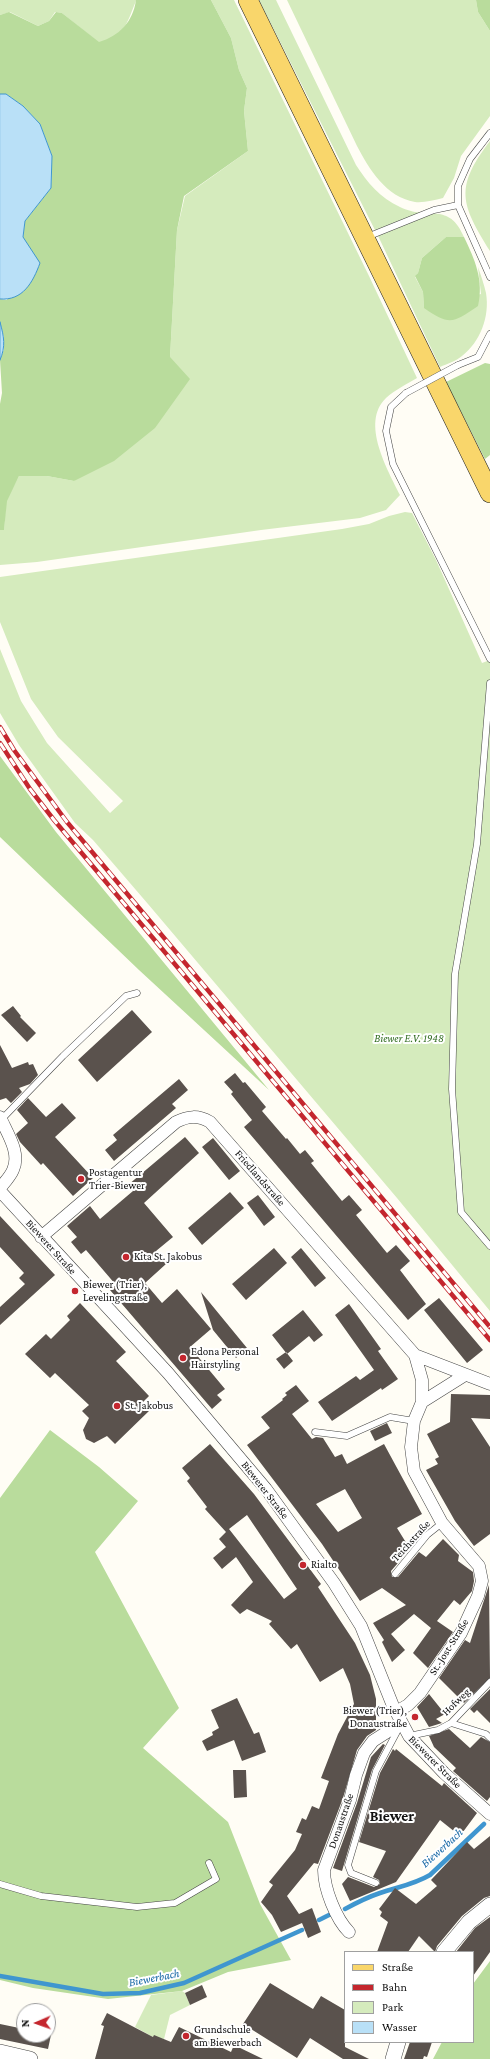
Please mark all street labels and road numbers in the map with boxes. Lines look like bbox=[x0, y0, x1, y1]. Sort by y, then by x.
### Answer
street label: Friedlandstraße bbox=[232, 1147, 288, 1209]
street label: Biewerer Straße bbox=[23, 1217, 79, 1277]
street label: Biewerer Straße bbox=[238, 1459, 292, 1521]
street label: Teichstraße bbox=[389, 1517, 433, 1565]
street label: St.-Jost-Straße bbox=[426, 1616, 472, 1678]
street label: Hofweg bbox=[439, 1685, 473, 1719]
street label: Biewerer Straße bbox=[406, 1733, 464, 1791]
street label: Donaustraße bbox=[325, 1792, 357, 1850]

